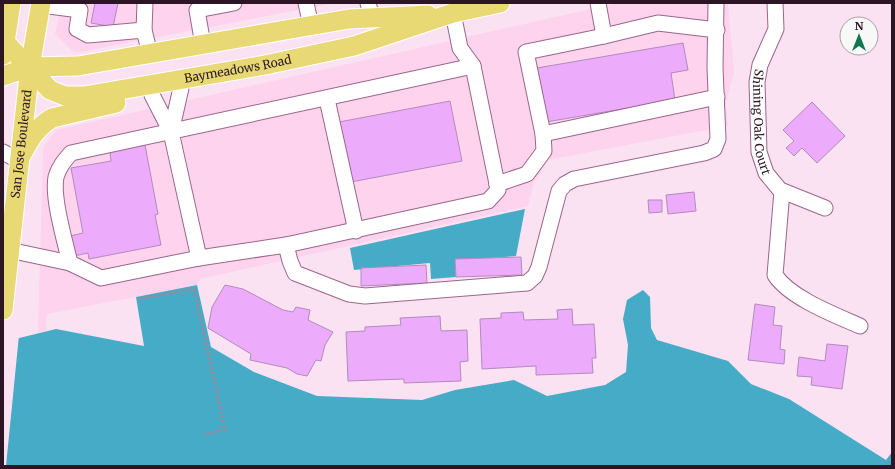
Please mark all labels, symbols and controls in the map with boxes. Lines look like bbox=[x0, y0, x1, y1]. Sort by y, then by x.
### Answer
north arrow bbox=[839, 16, 879, 56]
text: N bbox=[855, 19, 864, 33]
street label: Baymeadows Road bbox=[183, 52, 293, 86]
street label: Shining Oak Court bbox=[750, 68, 774, 177]
street label: San Jose Boulevard bbox=[7, 89, 34, 199]

